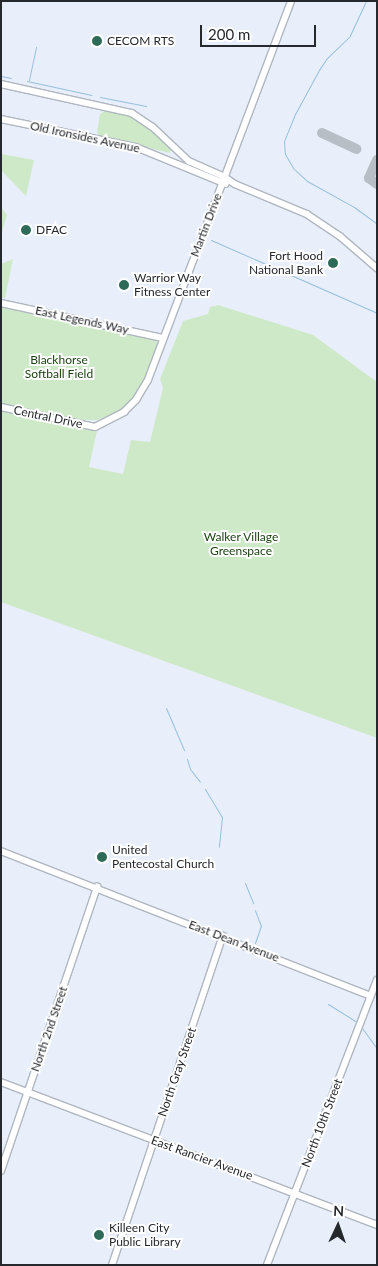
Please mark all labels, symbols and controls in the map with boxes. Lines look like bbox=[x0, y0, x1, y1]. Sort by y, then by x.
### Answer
scale bar bbox=[203, 15, 319, 47]
text: 200 m bbox=[208, 25, 250, 43]
place label: CECOM RTS bbox=[107, 34, 174, 48]
marker: CECOM RTS bbox=[91, 35, 103, 47]
street label: Old Ironsides Avenue bbox=[29, 118, 141, 156]
street label: Martin Drive bbox=[187, 191, 225, 259]
place label: DFAC bbox=[36, 223, 67, 237]
marker: DFAC bbox=[20, 224, 32, 236]
place label: Fort Hood National Bank bbox=[249, 249, 323, 277]
marker: Fort Hood National Bank bbox=[327, 257, 339, 269]
place label: Warrior Way Fitness Center bbox=[134, 271, 210, 299]
marker: Warrior Way Fitness Center bbox=[118, 279, 130, 291]
street label: East Legends Way bbox=[34, 303, 130, 337]
park label: Blackhorse Softball Field bbox=[25, 353, 93, 381]
street label: Central Drive bbox=[12, 403, 84, 431]
park label: Walker Village Greenspace bbox=[203, 530, 279, 558]
place label: United Pentecostal Church bbox=[112, 843, 214, 871]
marker: United Pentecostal Church bbox=[96, 851, 108, 863]
street label: East Dean Avenue bbox=[187, 917, 281, 965]
street label: North 2nd Street bbox=[28, 984, 70, 1074]
street label: North Gray Street bbox=[155, 1025, 199, 1119]
street label: North 10th Street bbox=[298, 1077, 346, 1169]
street label: East Rancier Avenue bbox=[149, 1133, 255, 1183]
north arrow bbox=[313, 1201, 363, 1251]
text: N bbox=[333, 1202, 345, 1219]
place label: Killeen City Public Library bbox=[109, 1221, 181, 1249]
marker: Killeen City Public Library bbox=[93, 1229, 105, 1241]

